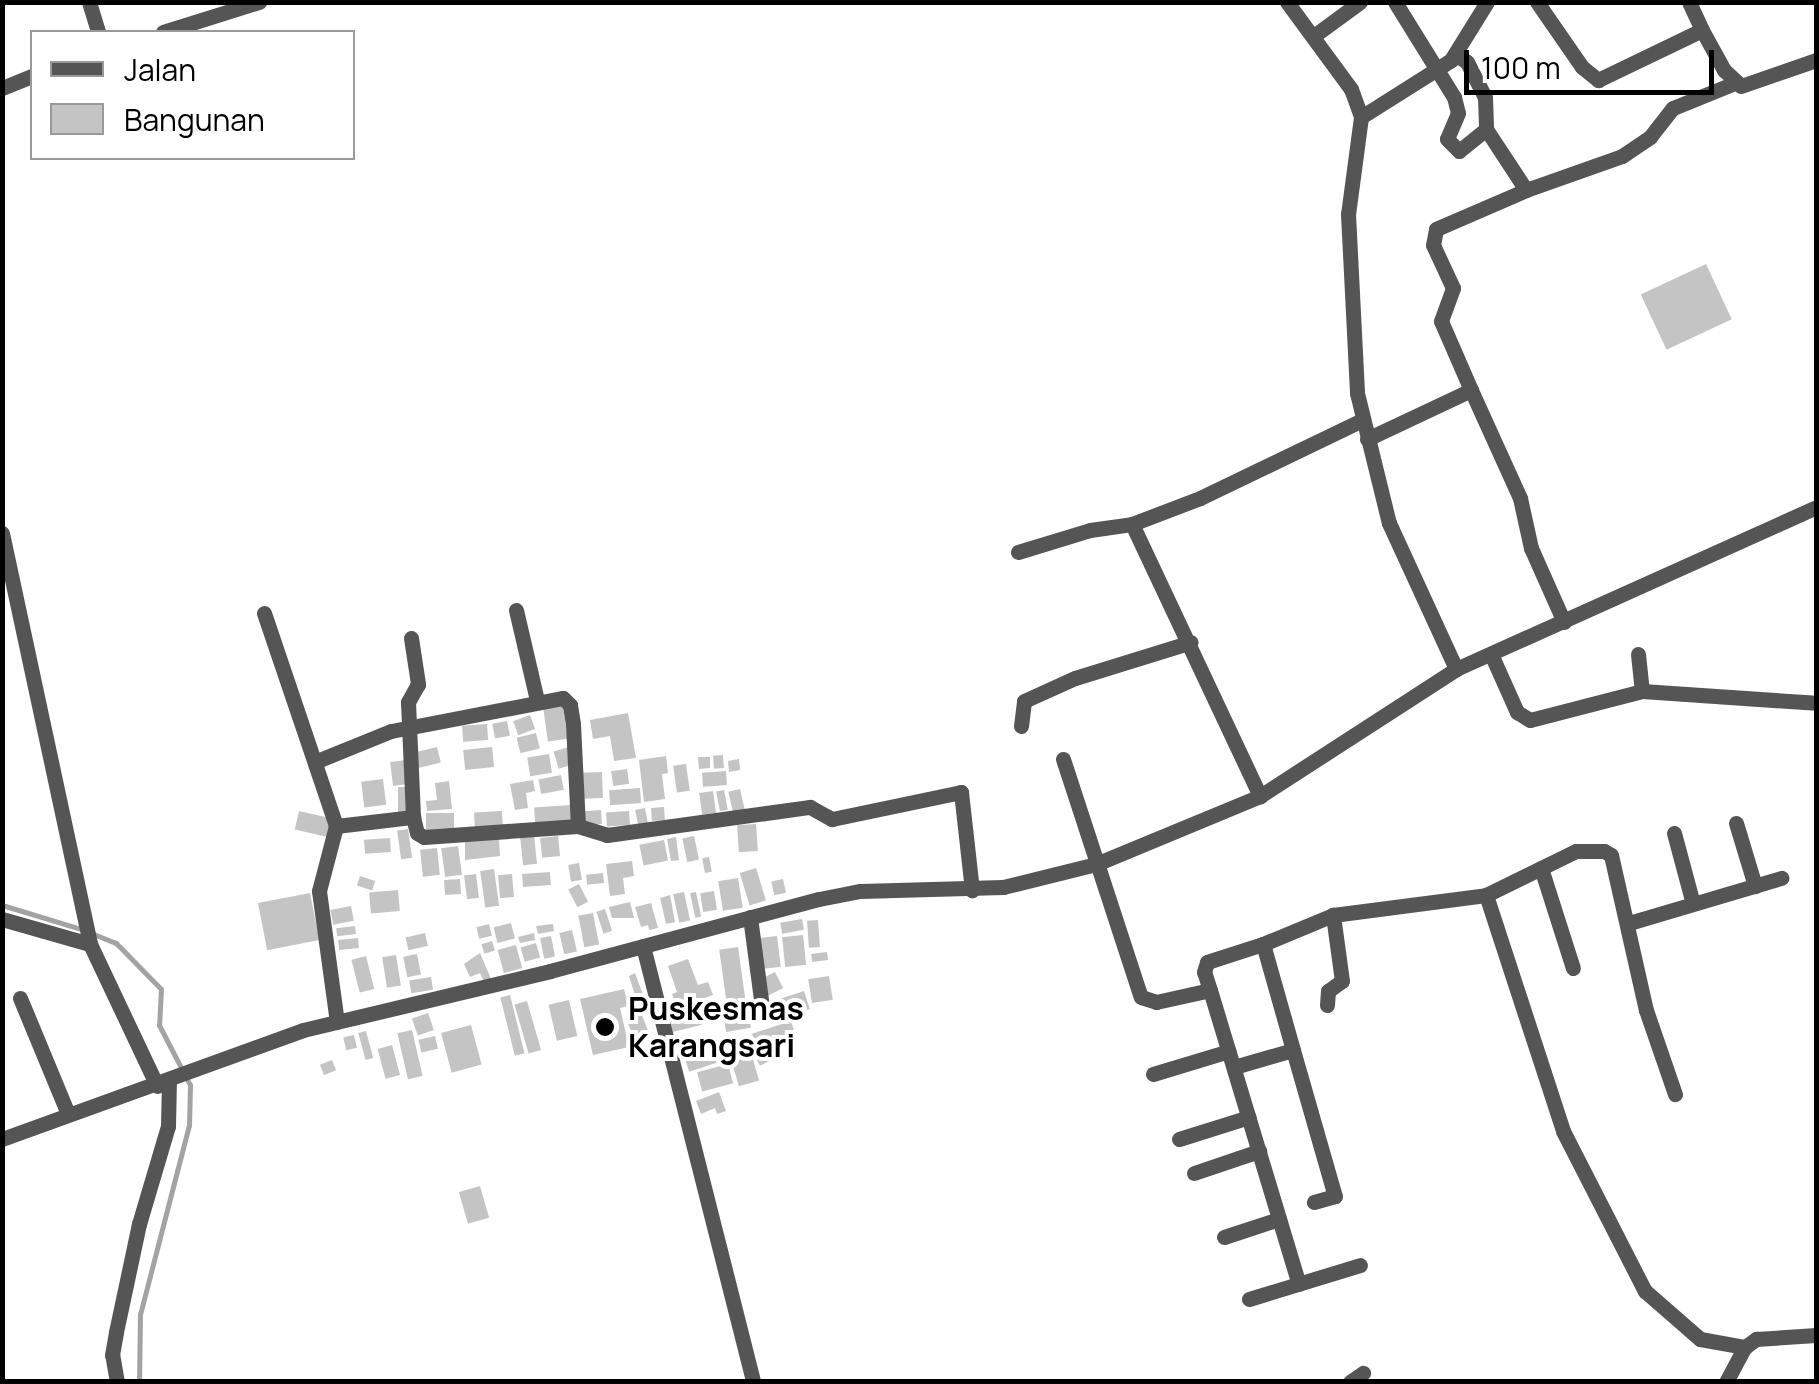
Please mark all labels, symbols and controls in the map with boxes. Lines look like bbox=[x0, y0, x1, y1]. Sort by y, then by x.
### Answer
legend bbox=[30, 30, 355, 160]
scale bar bbox=[1469, 30, 1719, 92]
text: 100 m bbox=[1481, 47, 1561, 88]
text: Jalan bbox=[124, 49, 196, 90]
text: Bangunan bbox=[124, 99, 265, 140]
place label: Puskesmas Karangsari bbox=[628, 990, 804, 1065]
marker: Puskesmas Karangsari bbox=[592, 1014, 618, 1040]

